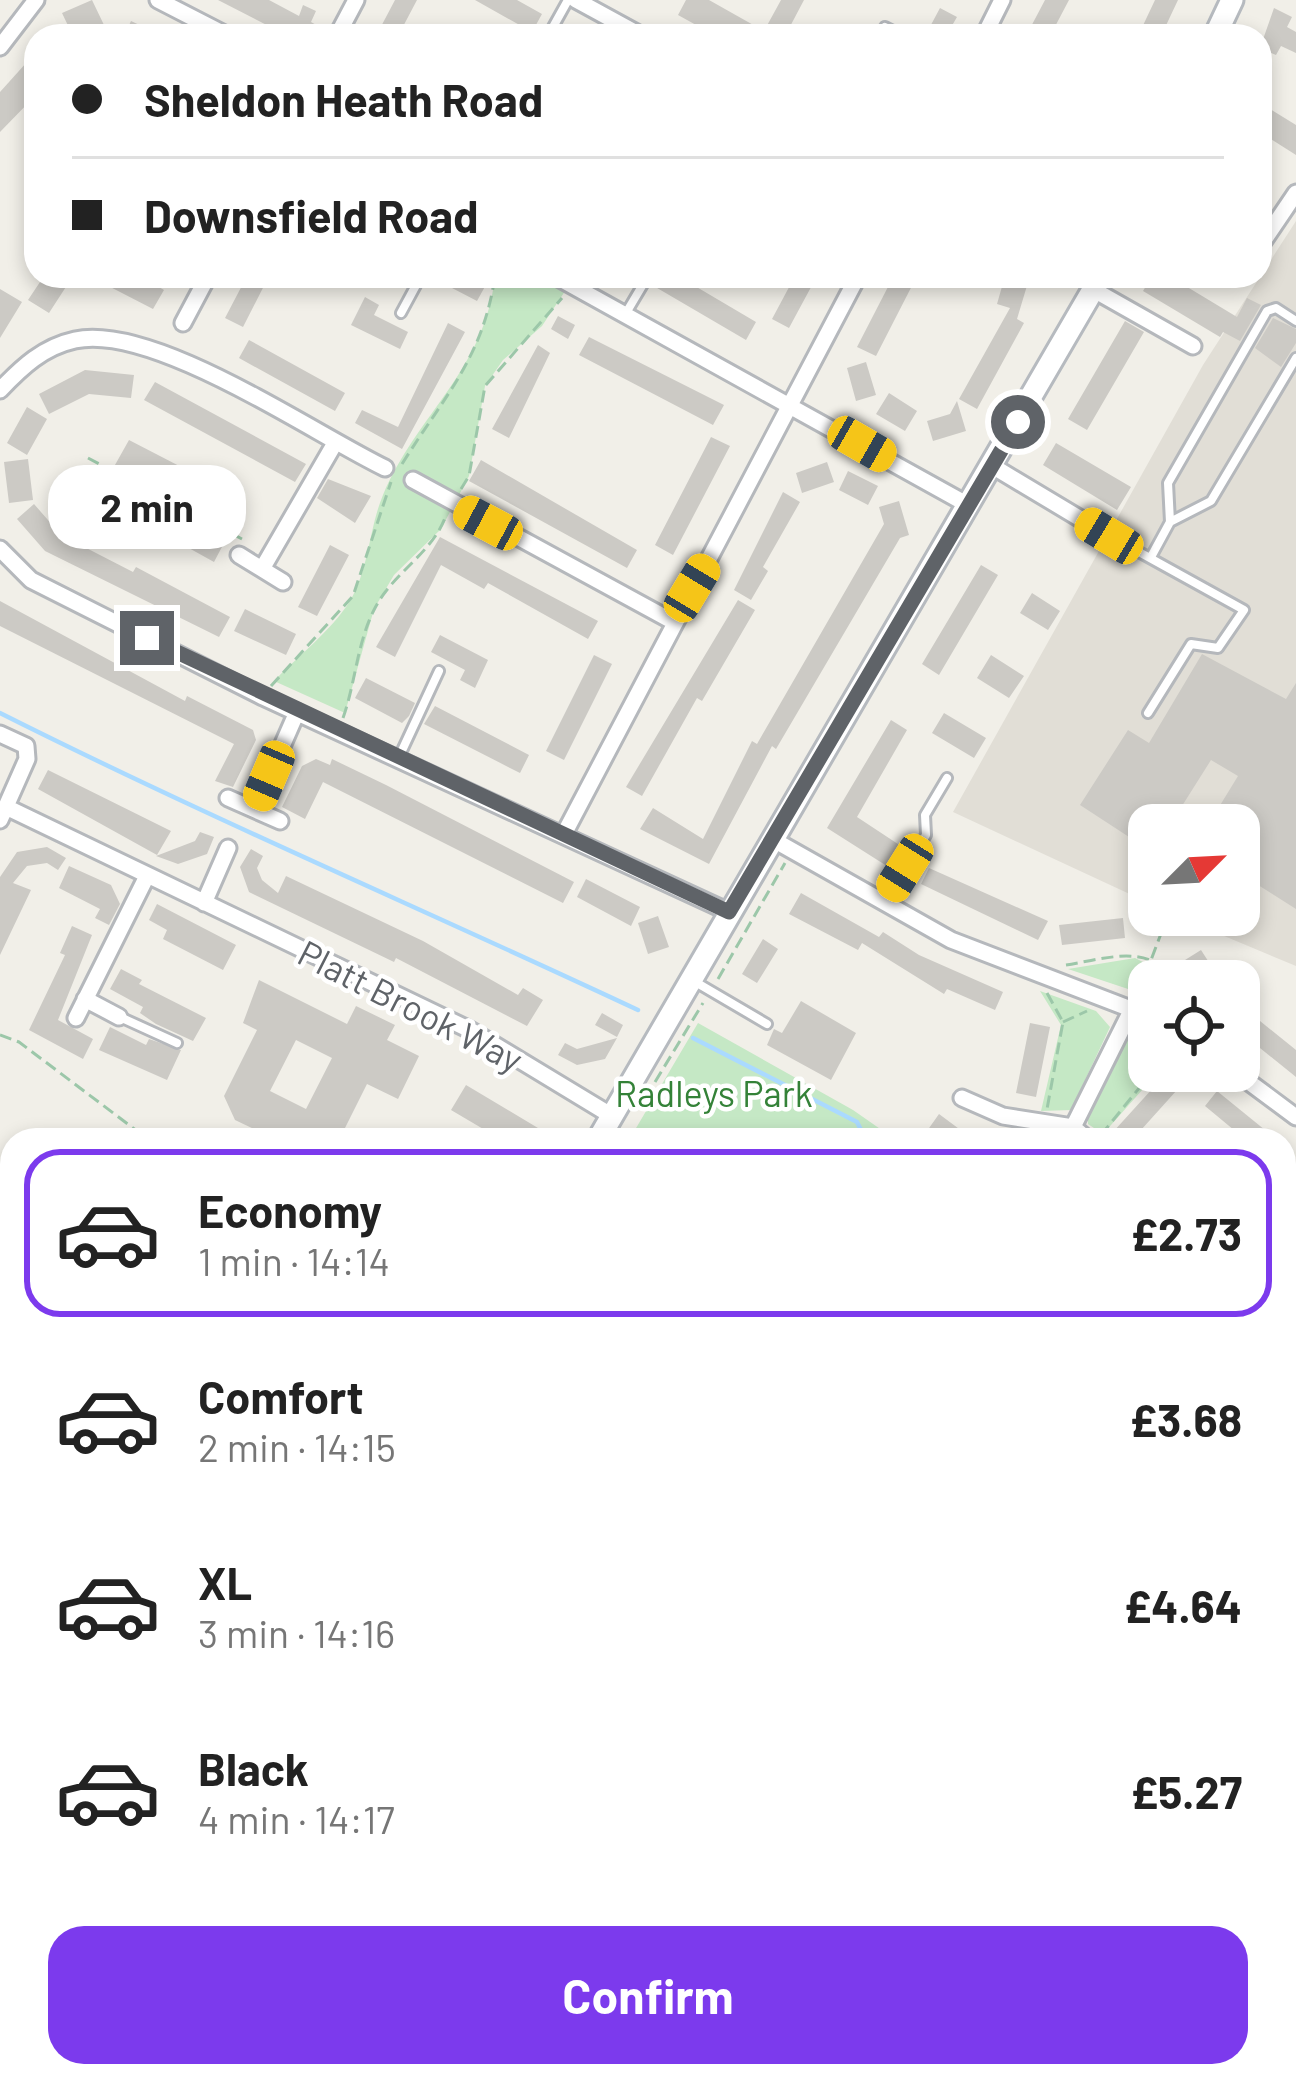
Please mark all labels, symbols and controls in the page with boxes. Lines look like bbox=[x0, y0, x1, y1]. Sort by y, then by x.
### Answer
text: Sheldon Heath Road bbox=[144, 72, 543, 126]
text: Downsfield Road bbox=[144, 188, 479, 242]
route start bbox=[991, 395, 1045, 449]
car bbox=[822, 410, 902, 478]
callout: 2 min bbox=[48, 464, 246, 548]
text: 2 min bbox=[100, 483, 194, 530]
car bbox=[448, 490, 528, 556]
car bbox=[1069, 502, 1149, 570]
car bbox=[658, 548, 726, 628]
route end bbox=[120, 611, 174, 665]
car bbox=[238, 736, 300, 816]
north arrow bbox=[1128, 804, 1260, 936]
map controls bbox=[1128, 804, 1260, 1092]
car bbox=[871, 828, 939, 908]
street label: Platt Brook Way bbox=[292, 930, 530, 1080]
button: locate bbox=[1128, 960, 1260, 1092]
park label: Radleys Park bbox=[615, 1071, 813, 1114]
icon: car bbox=[54, 1179, 162, 1287]
text: Economy bbox=[198, 1183, 382, 1237]
text: £2.73 bbox=[1130, 1206, 1242, 1260]
text: 1 min · 14:14 bbox=[198, 1237, 390, 1284]
icon: car bbox=[54, 1365, 162, 1473]
text: Comfort bbox=[198, 1369, 364, 1423]
text: £3.68 bbox=[1129, 1392, 1242, 1446]
text: 2 min · 14:15 bbox=[198, 1423, 396, 1470]
icon: car bbox=[54, 1551, 162, 1659]
text: XL bbox=[198, 1555, 252, 1609]
text: £4.64 bbox=[1124, 1578, 1242, 1632]
text: 3 min · 14:16 bbox=[198, 1609, 395, 1656]
icon: car bbox=[54, 1737, 162, 1845]
text: Black bbox=[198, 1741, 309, 1795]
text: £5.27 bbox=[1130, 1764, 1242, 1818]
text: 4 min · 14:17 bbox=[198, 1795, 395, 1842]
button: Confirm bbox=[48, 1926, 1248, 2064]

